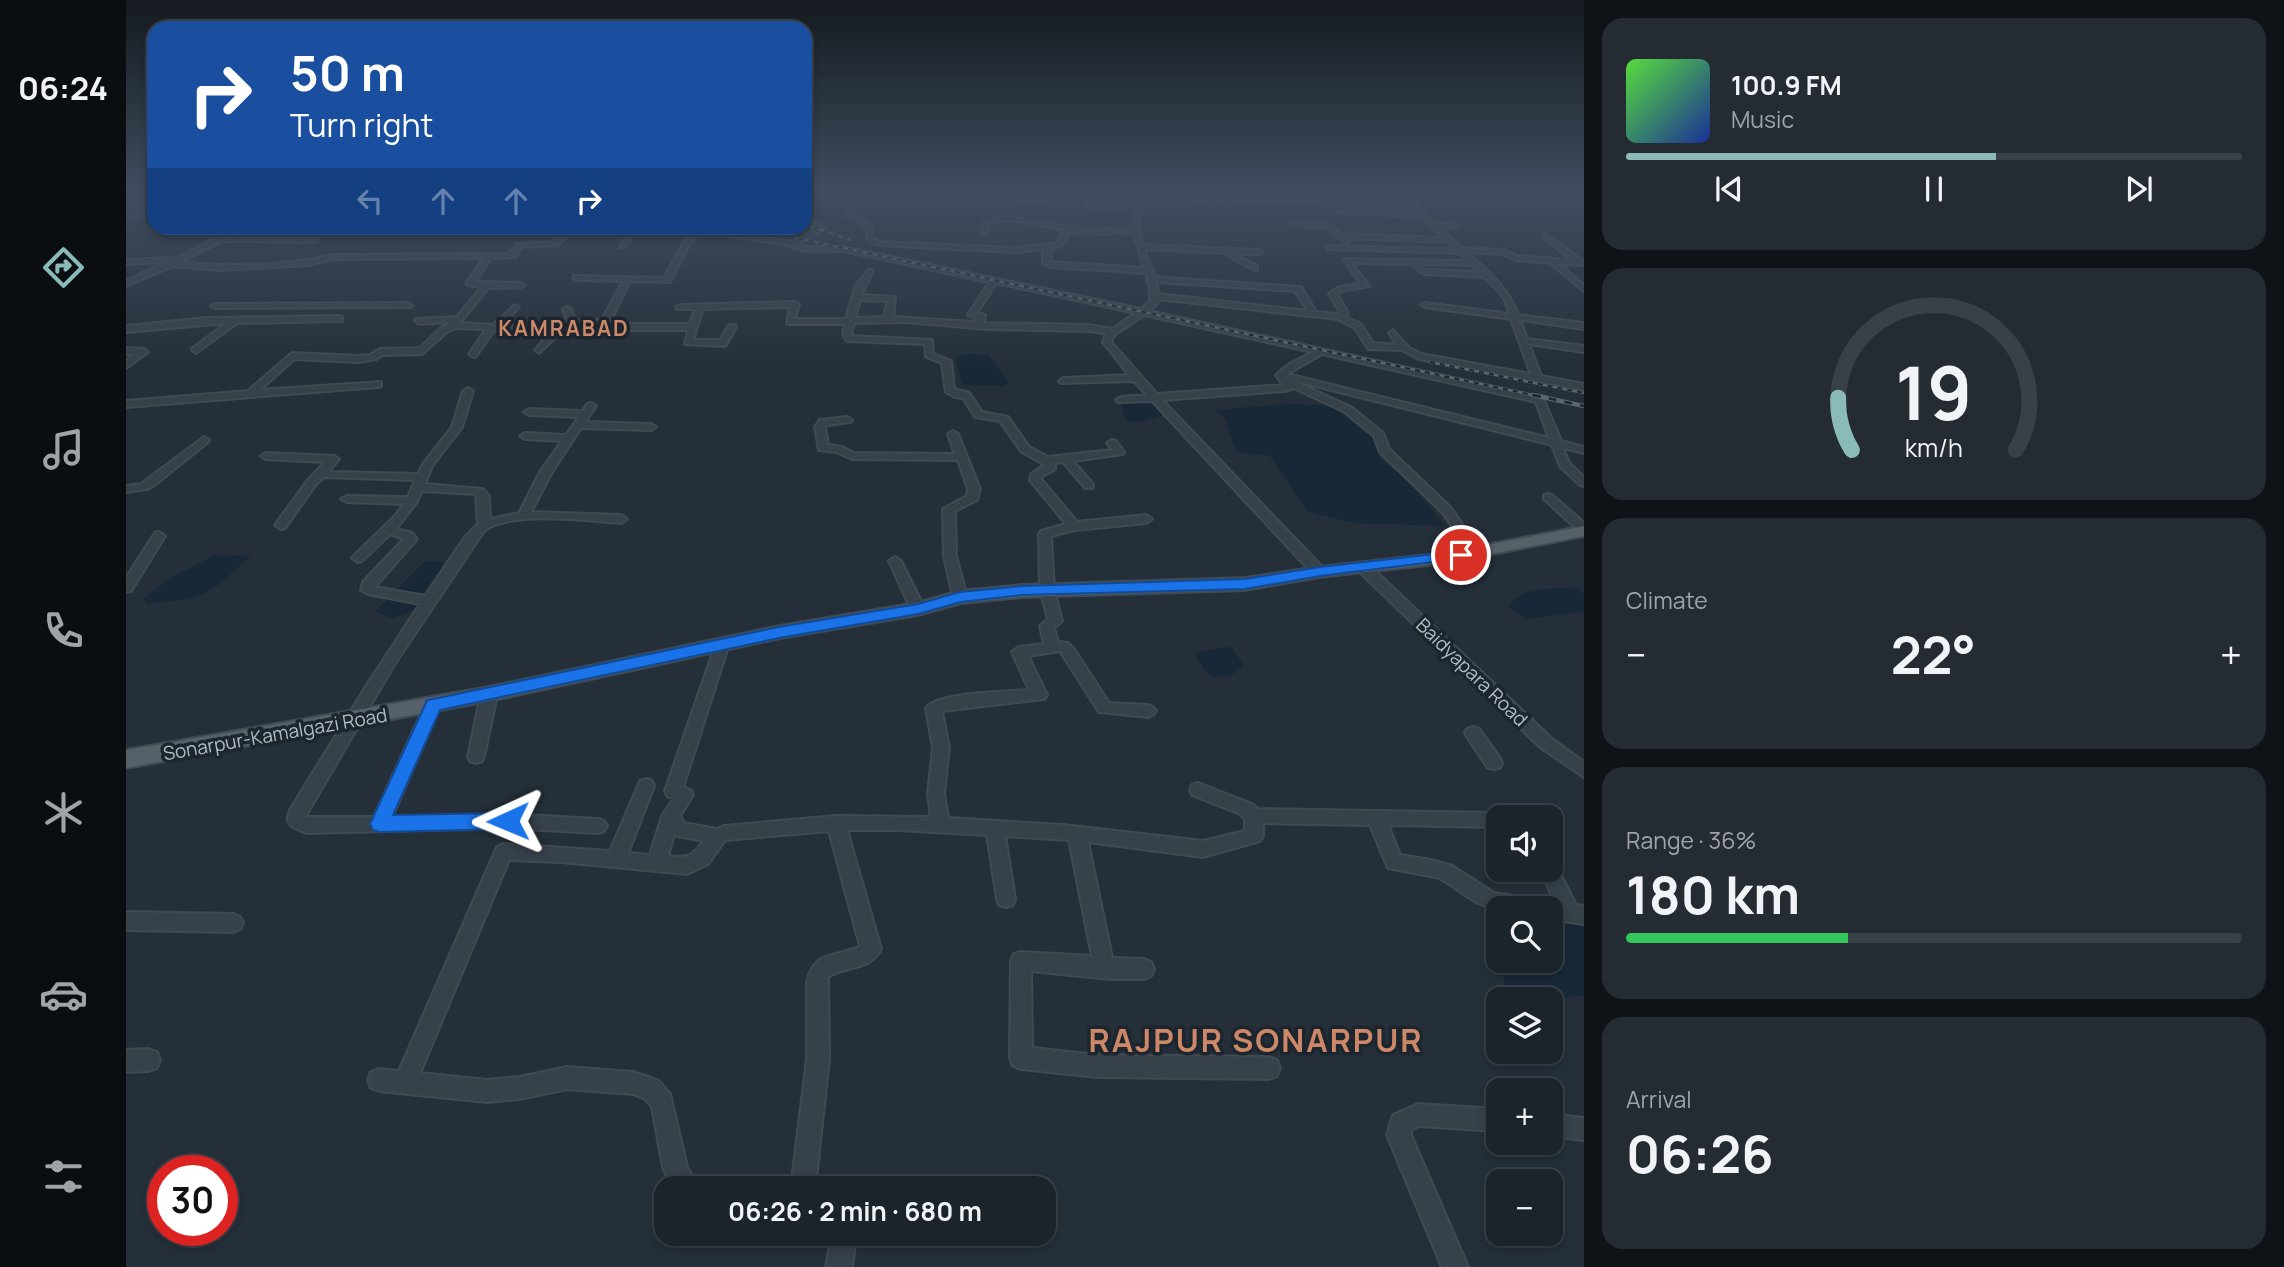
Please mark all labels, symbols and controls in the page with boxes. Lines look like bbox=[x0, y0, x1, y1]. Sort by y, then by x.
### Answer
text: 50 m bbox=[290, 39, 405, 106]
icon: right bbox=[175, 49, 266, 140]
text: 06:24 bbox=[18, 66, 108, 110]
text: 100.9 FM bbox=[1731, 67, 1842, 103]
text: Turn right bbox=[290, 103, 433, 147]
text: Music bbox=[1731, 103, 1794, 135]
icon: previous bbox=[1710, 170, 1748, 208]
icon: pause bbox=[1915, 170, 1953, 208]
icon: next bbox=[2120, 170, 2158, 208]
icon: left bbox=[351, 182, 389, 220]
icon: ahead bbox=[424, 182, 462, 220]
icon: ahead bbox=[497, 182, 535, 220]
icon: right bbox=[570, 182, 608, 220]
icon: directions bbox=[39, 243, 88, 292]
district label: KAMRABAD bbox=[498, 314, 630, 342]
text: 19 bbox=[1895, 342, 1973, 442]
icon: music bbox=[39, 425, 88, 474]
text: km/h bbox=[1905, 429, 1963, 464]
pin bbox=[1431, 525, 1491, 585]
icon: arrive bbox=[1442, 536, 1480, 574]
text: Climate bbox=[1626, 584, 1708, 616]
icon: phone bbox=[39, 606, 88, 655]
street label: Baidyapara Road bbox=[1411, 612, 1533, 732]
text: 22° bbox=[1891, 619, 1976, 690]
text: − bbox=[1626, 628, 1647, 680]
text: + bbox=[2220, 628, 2242, 680]
street label: Sonarpur-Kamalgazi Road bbox=[161, 701, 389, 767]
position arrow bbox=[471, 784, 545, 858]
icon: climate bbox=[39, 788, 88, 837]
map controls bbox=[1486, 805, 1563, 1246]
button: sound bbox=[1486, 805, 1563, 882]
text: Range · 36% bbox=[1626, 824, 1756, 856]
text: 180 km bbox=[1626, 859, 1800, 930]
button: search bbox=[1486, 896, 1563, 973]
icon: car bbox=[39, 970, 88, 1019]
button: layers bbox=[1486, 987, 1563, 1064]
district label: RAJPUR SONARPUR bbox=[1089, 1018, 1423, 1062]
button: + bbox=[1486, 1078, 1563, 1155]
text: Arrival bbox=[1626, 1083, 1692, 1115]
text: 06:26 bbox=[1626, 1118, 1774, 1189]
icon: filters bbox=[39, 1152, 88, 1201]
speed limit sign: 30 bbox=[147, 1155, 238, 1246]
button: − bbox=[1486, 1169, 1563, 1246]
text: 06:26 · 2 min · 680 m bbox=[728, 1193, 982, 1229]

